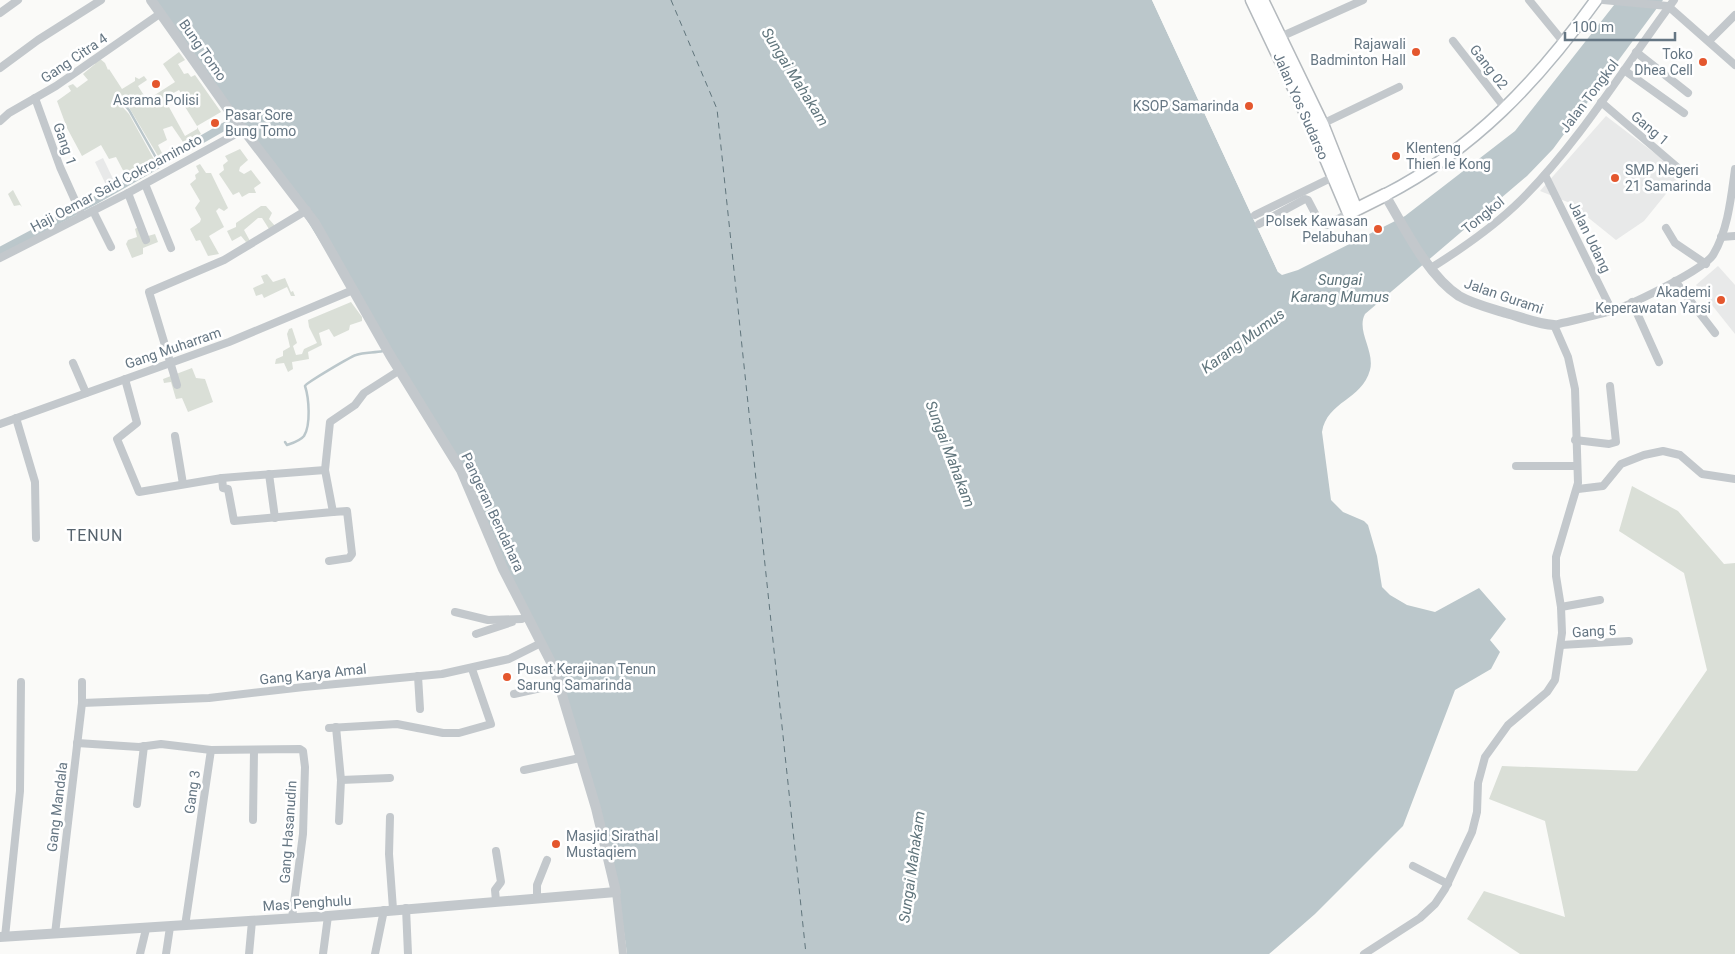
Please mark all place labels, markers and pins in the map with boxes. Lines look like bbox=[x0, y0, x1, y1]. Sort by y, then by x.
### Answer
place label: Rajawali Badminton Hall bbox=[1310, 36, 1406, 68]
marker: Rajawali Badminton Hall bbox=[1410, 46, 1422, 58]
place label: Toko Dhea Cell bbox=[1634, 46, 1693, 78]
marker: Toko Dhea Cell bbox=[1697, 56, 1709, 68]
marker: Asrama Polisi bbox=[150, 78, 162, 90]
place label: Asrama Polisi bbox=[113, 92, 199, 108]
place label: KSOP Samarinda bbox=[1133, 98, 1239, 114]
marker: KSOP Samarinda bbox=[1243, 100, 1255, 112]
place label: Pasar Sore Bung Tomo bbox=[225, 107, 296, 139]
marker: Pasar Sore Bung Tomo bbox=[209, 117, 221, 129]
place label: Klenteng Thien Ie Kong bbox=[1406, 140, 1491, 172]
marker: Klenteng Thien Ie Kong bbox=[1390, 150, 1402, 162]
place label: SMP Negeri 21 Samarinda bbox=[1625, 162, 1711, 194]
marker: SMP Negeri 21 Samarinda bbox=[1609, 172, 1621, 184]
place label: Polsek Kawasan Pelabuhan bbox=[1266, 213, 1368, 245]
marker: Polsek Kawasan Pelabuhan bbox=[1372, 223, 1384, 235]
place label: Akademi Keperawatan Yarsi bbox=[1595, 284, 1711, 316]
marker: Akademi Keperawatan Yarsi bbox=[1715, 294, 1727, 306]
place label: Pusat Kerajinan Tenun Sarung Samarinda bbox=[517, 661, 656, 693]
marker: Pusat Kerajinan Tenun Sarung Samarinda bbox=[501, 671, 513, 683]
place label: Masjid Sirathal Mustaqiem bbox=[566, 828, 658, 860]
marker: Masjid Sirathal Mustaqiem bbox=[550, 838, 562, 850]

